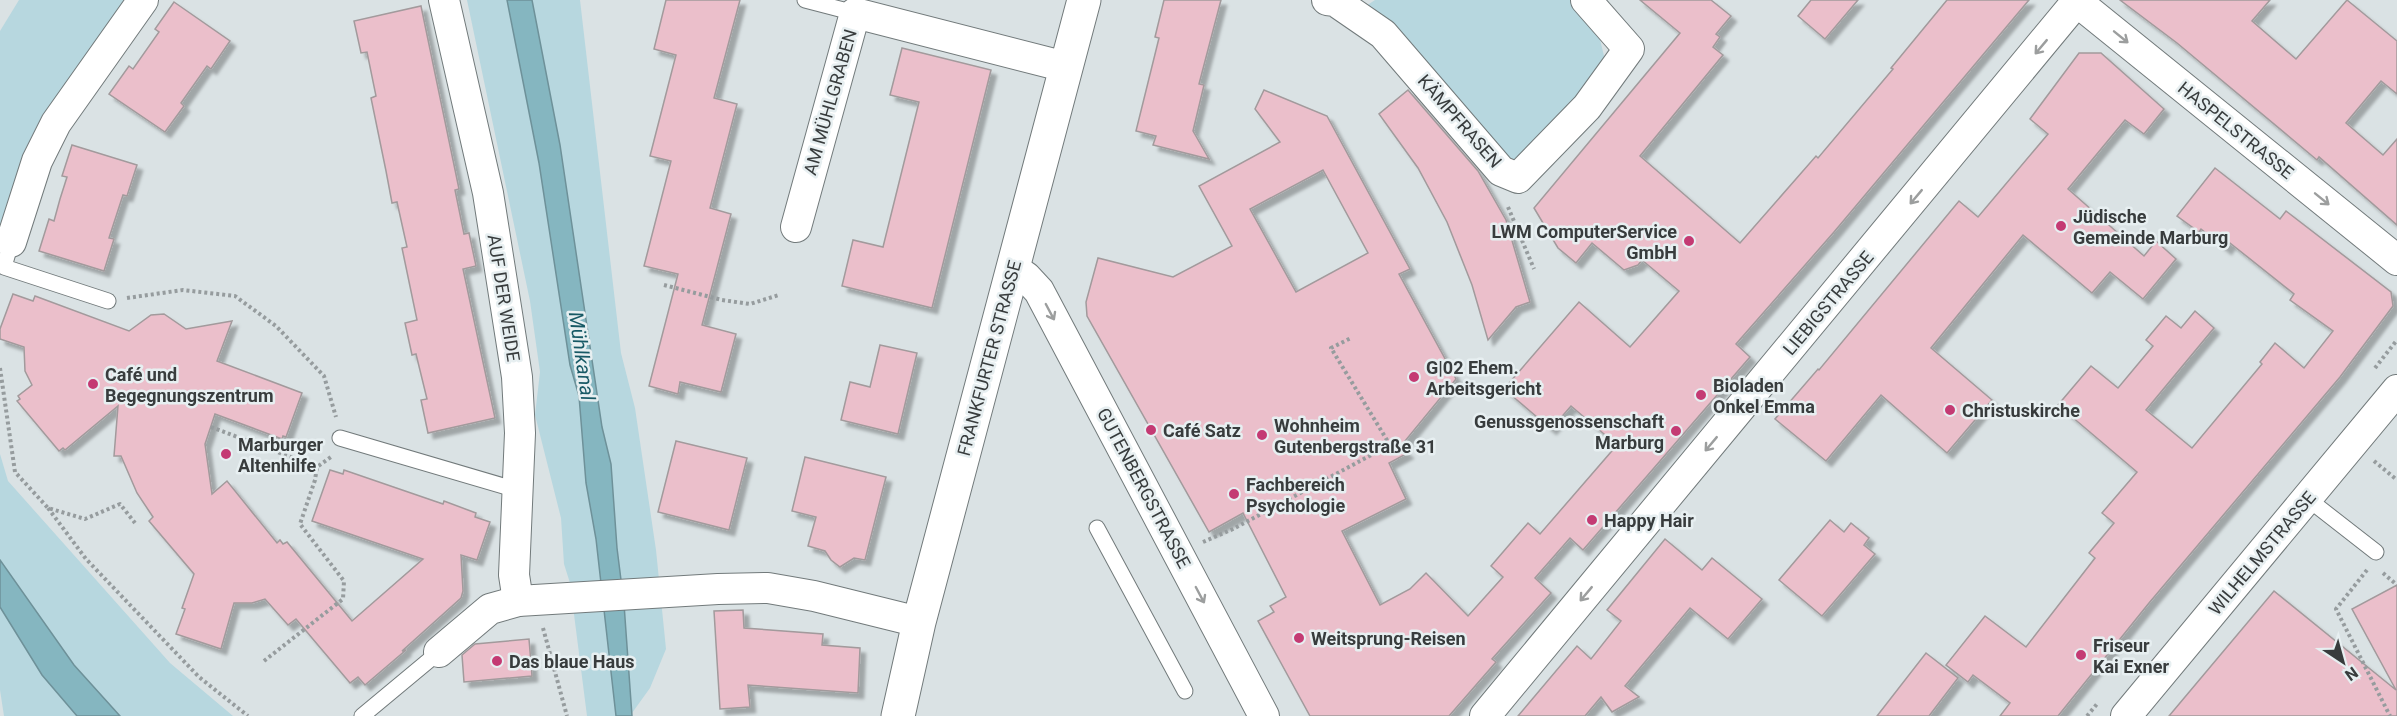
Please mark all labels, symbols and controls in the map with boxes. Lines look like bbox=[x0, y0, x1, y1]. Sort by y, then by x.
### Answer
street label: AM MÜHLGRABEN bbox=[799, 27, 861, 177]
one-way arrow bbox=[2113, 30, 2129, 43]
one-way arrow bbox=[2034, 39, 2047, 55]
street label: KÄMPFRASEN bbox=[1414, 70, 1506, 172]
street label: HASPELSTRASSE bbox=[2174, 77, 2298, 183]
one-way arrow bbox=[1909, 189, 1923, 204]
one-way arrow bbox=[2313, 192, 2329, 205]
place label: Jüdische Gemeinde Marburg bbox=[2073, 206, 2228, 248]
marker: Jüdische Gemeinde Marburg bbox=[2054, 219, 2068, 233]
place label: LWM ComputerService GmbH bbox=[1492, 221, 1677, 263]
street label: AUF DER WEIDE bbox=[484, 233, 524, 363]
marker: LWM ComputerService GmbH bbox=[1682, 234, 1696, 248]
street label: LIEBIGSTRASSE bbox=[1778, 247, 1878, 359]
street label: FRANKFURTER STRASSE bbox=[953, 258, 1025, 458]
one-way arrow bbox=[1045, 302, 1056, 320]
water label: Mühlkanal bbox=[564, 310, 600, 402]
place label: G|02 Ehem. Arbeitsgericht bbox=[1426, 357, 1542, 399]
place label: Café und Begegnungszentrum bbox=[105, 364, 273, 406]
marker: G|02 Ehem. Arbeitsgericht bbox=[1407, 370, 1421, 384]
place label: Bioladen Onkel Emma bbox=[1713, 375, 1815, 417]
marker: Café und Begegnungszentrum bbox=[86, 377, 100, 391]
marker: Bioladen Onkel Emma bbox=[1694, 388, 1708, 402]
place label: Christuskirche bbox=[1962, 400, 2080, 421]
marker: Christuskirche bbox=[1943, 403, 1957, 417]
street label: GUTENBERGSTRASSE bbox=[1093, 404, 1195, 572]
place label: Genussgenossenschaft Marburg bbox=[1474, 411, 1664, 453]
place label: Wohnheim Gutenbergstraße 31 bbox=[1274, 415, 1436, 457]
place label: Café Satz bbox=[1163, 420, 1241, 441]
marker: Café Satz bbox=[1144, 423, 1158, 437]
marker: Genussgenossenschaft Marburg bbox=[1669, 424, 1683, 438]
marker: Wohnheim Gutenbergstraße 31 bbox=[1255, 428, 1269, 442]
place label: Marburger Altenhilfe bbox=[238, 434, 324, 476]
one-way arrow bbox=[1704, 436, 1718, 451]
marker: Marburger Altenhilfe bbox=[219, 447, 233, 461]
place label: Fachbereich Psychologie bbox=[1246, 474, 1345, 516]
marker: Fachbereich Psychologie bbox=[1227, 487, 1241, 501]
street label: WILHELMSTRASSE bbox=[2204, 487, 2320, 619]
place label: Happy Hair bbox=[1604, 510, 1694, 531]
marker: Happy Hair bbox=[1585, 513, 1599, 527]
one-way arrow bbox=[1195, 586, 1206, 604]
one-way arrow bbox=[1579, 586, 1593, 601]
place label: Weitsprung-Reisen bbox=[1311, 628, 1466, 649]
marker: Weitsprung-Reisen bbox=[1292, 631, 1306, 645]
north arrow bbox=[2313, 632, 2373, 692]
place label: Friseur Kai Exner bbox=[2093, 635, 2169, 677]
marker: Friseur Kai Exner bbox=[2074, 648, 2088, 662]
place label: Das blaue Haus bbox=[509, 651, 635, 672]
marker: Das blaue Haus bbox=[490, 654, 504, 668]
text: N bbox=[2341, 663, 2362, 685]

